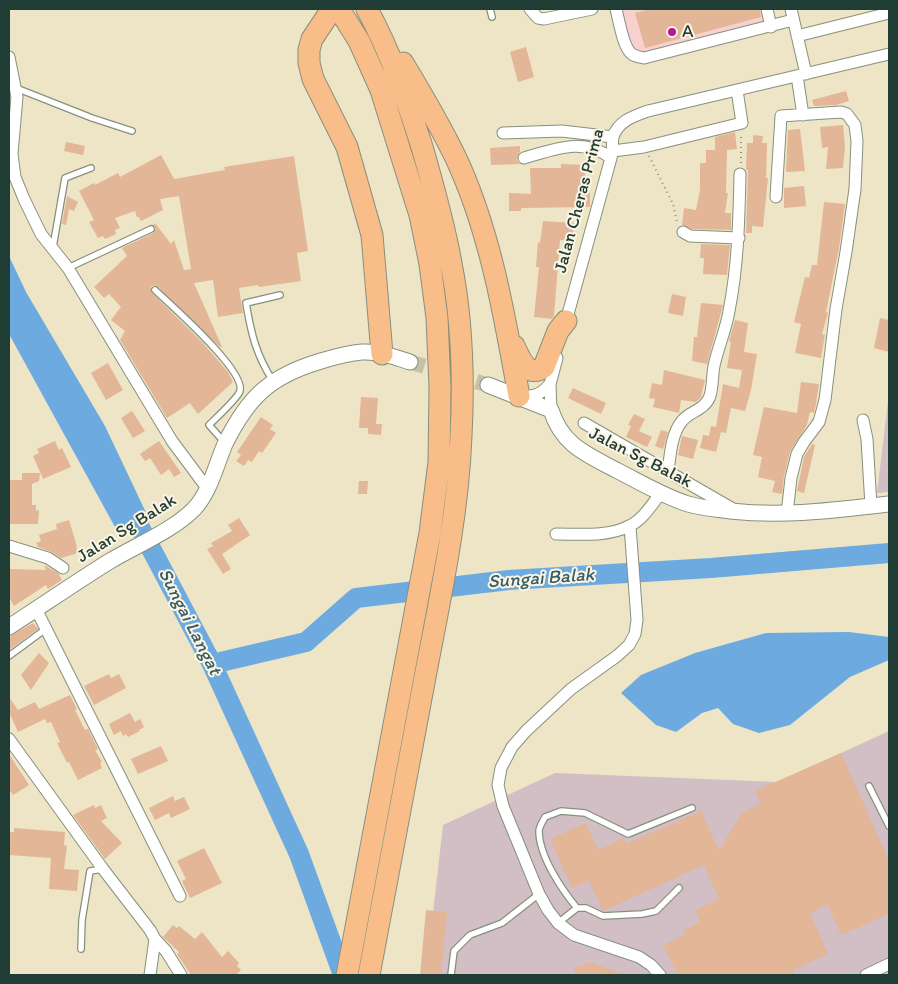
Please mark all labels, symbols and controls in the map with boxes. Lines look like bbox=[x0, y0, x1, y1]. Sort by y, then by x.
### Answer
place label: A bbox=[682, 21, 694, 43]
marker: A bbox=[666, 26, 678, 38]
street label: Jalan Cheras Prima bbox=[550, 127, 610, 275]
street label: Jalan Sg Balak bbox=[585, 423, 695, 493]
street label: Jalan Sg Balak bbox=[73, 490, 181, 568]
water label: Sungai Balak bbox=[487, 564, 595, 594]
water label: Sungai Langat bbox=[152, 565, 226, 679]

